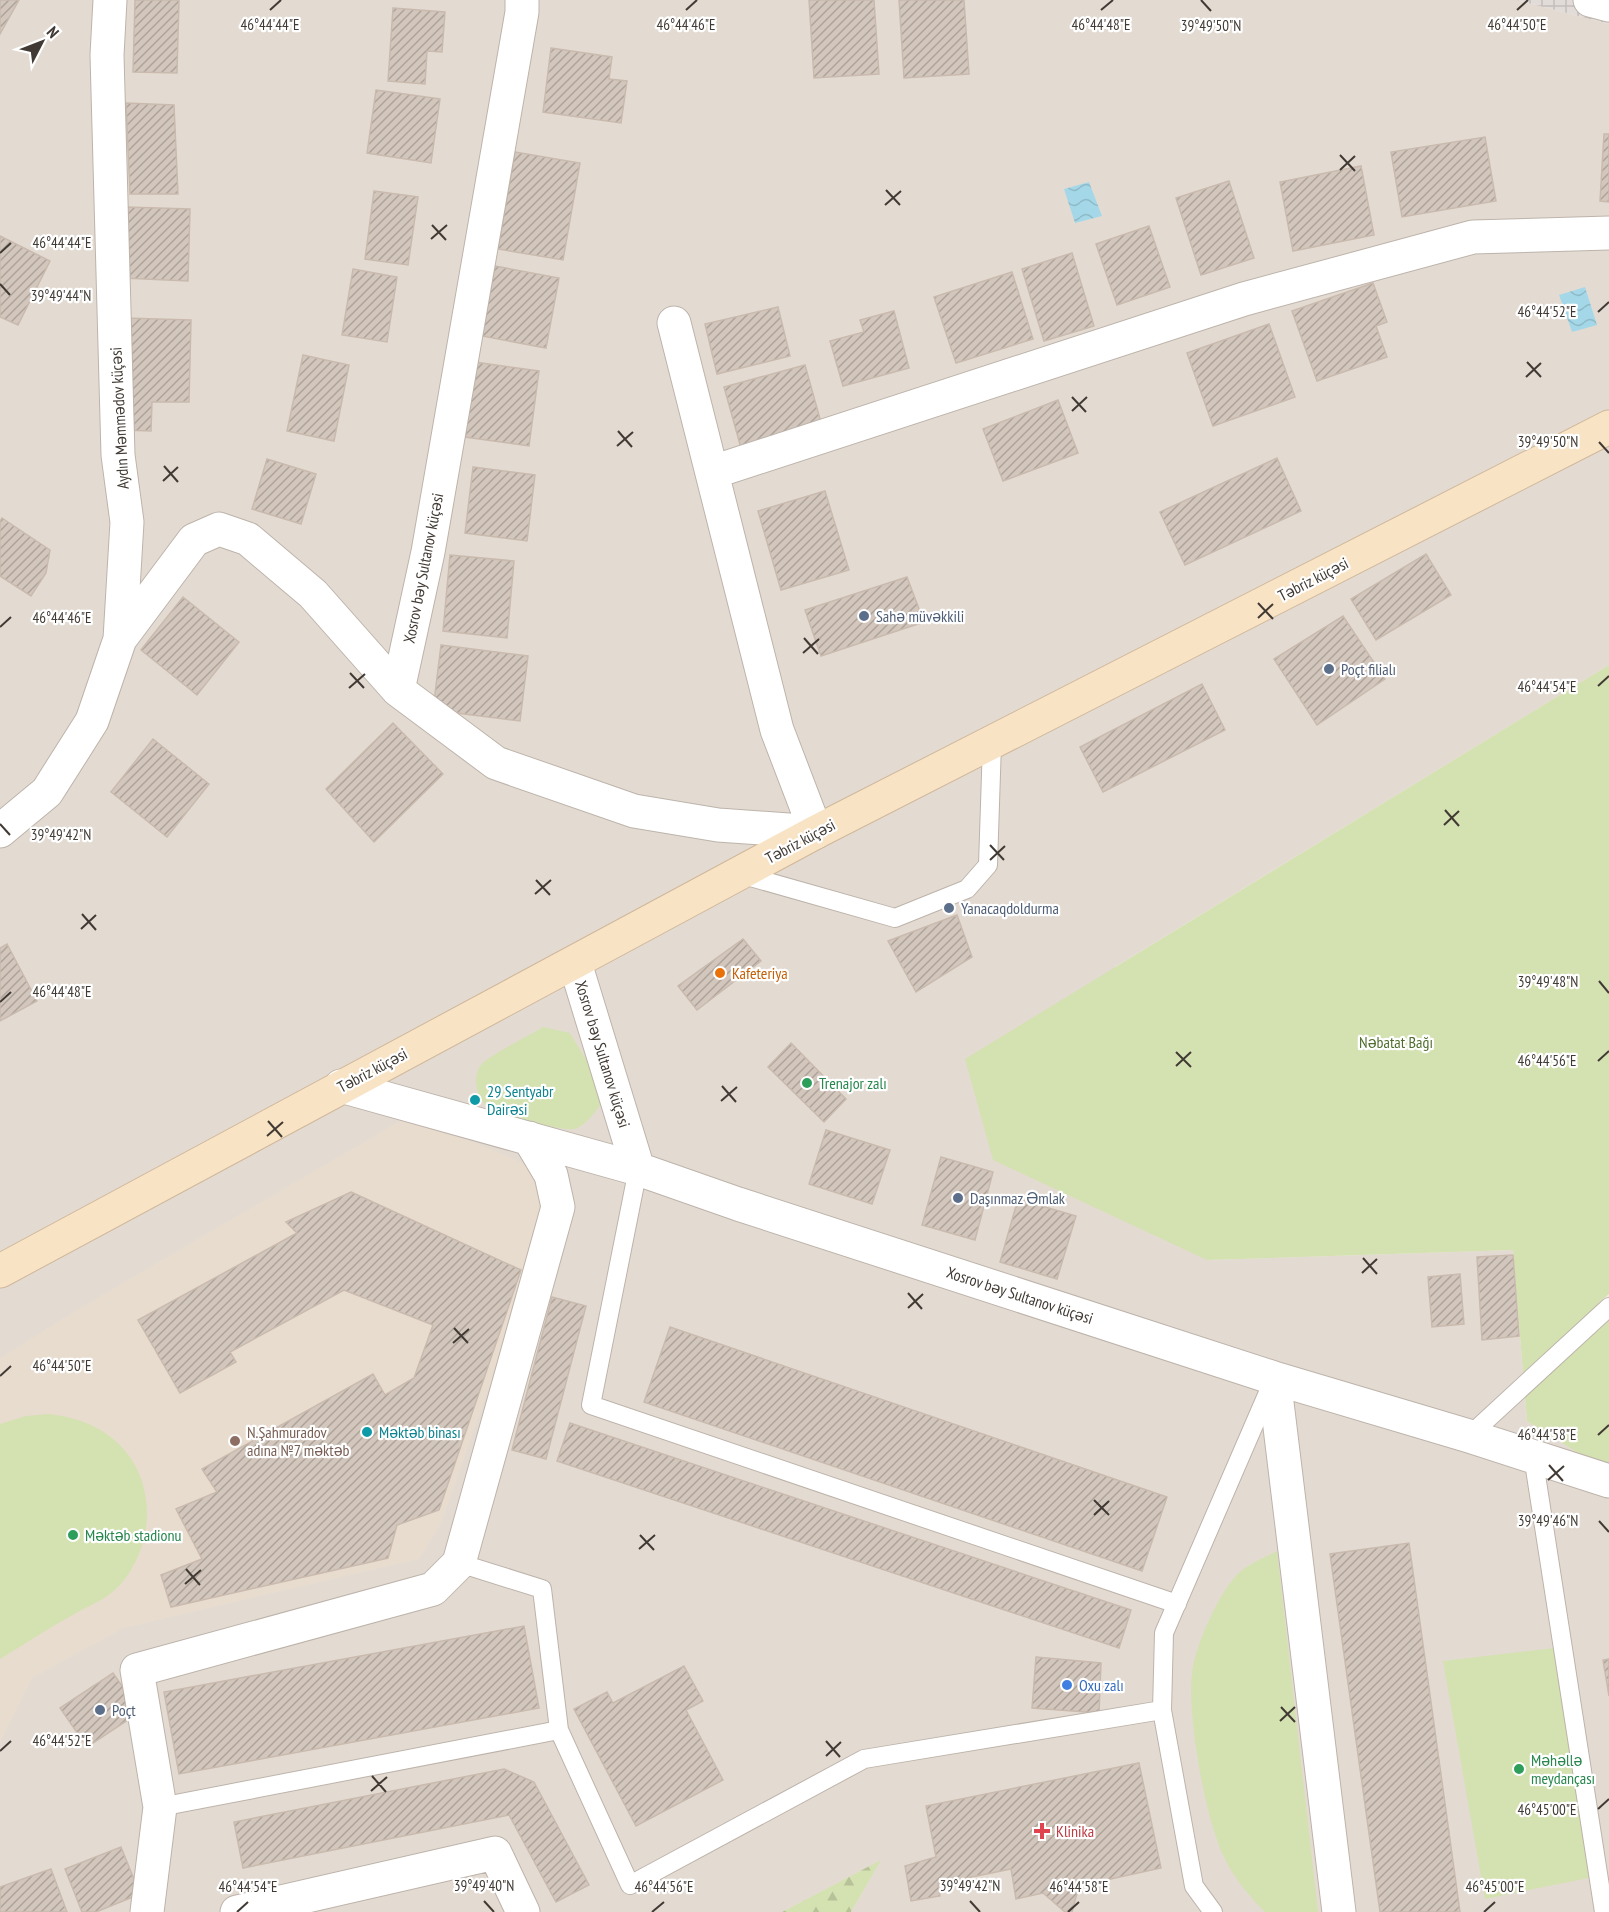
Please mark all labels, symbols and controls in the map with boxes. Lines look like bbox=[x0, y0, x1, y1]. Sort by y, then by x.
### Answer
north arrow bbox=[12, 12, 72, 72]
text: 46°44'44"E bbox=[240, 15, 300, 34]
text: 46°44'46"E bbox=[656, 15, 716, 34]
text: 46°44'48"E bbox=[1071, 15, 1131, 34]
text: 46°44'50"E bbox=[1487, 15, 1547, 34]
text: 39°49'50"N bbox=[1181, 16, 1241, 35]
text: N bbox=[43, 22, 63, 42]
text: 46°44'44"E bbox=[32, 233, 92, 252]
text: 39°49'44"N bbox=[31, 286, 91, 305]
text: 46°44'52"E bbox=[1517, 302, 1577, 321]
street label: Aydın Məmmədov küçəsi bbox=[105, 346, 133, 490]
text: 39°49'50"N bbox=[1518, 432, 1578, 451]
street label: Xosrov bəy Sultanov küçəsi bbox=[399, 491, 447, 645]
street label: Təbriz küçəsi bbox=[1274, 553, 1352, 605]
place label: Sahə müvəkkili bbox=[876, 606, 964, 626]
text: 46°44'46"E bbox=[32, 608, 92, 627]
marker: Sahə müvəkkili bbox=[857, 609, 871, 623]
place label: Poçt filialı bbox=[1341, 659, 1396, 679]
marker: Poçt filialı bbox=[1322, 662, 1336, 676]
text: 46°44'54"E bbox=[1517, 677, 1577, 696]
street label: Təbriz küçəsi bbox=[762, 814, 838, 868]
text: 39°49'42"N bbox=[31, 825, 91, 844]
place label: Yanacaqdoldurma bbox=[961, 898, 1059, 918]
marker: Yanacaqdoldurma bbox=[942, 901, 956, 915]
place label: Kafeteriya bbox=[732, 963, 788, 983]
marker: Kafeteriya bbox=[713, 966, 727, 980]
text: 39°49'48"N bbox=[1518, 972, 1578, 991]
street label: Xosrov bəy Sultanov küçəsi bbox=[571, 978, 635, 1130]
text: 46°44'48"E bbox=[32, 982, 92, 1001]
park label: Nəbatat Bağı bbox=[1359, 1032, 1433, 1052]
street label: Təbriz küçəsi bbox=[334, 1043, 410, 1097]
text: 46°44'56"E bbox=[1517, 1051, 1577, 1070]
place label: Trenajor zalı bbox=[819, 1073, 887, 1093]
marker: Trenajor zalı bbox=[800, 1076, 814, 1090]
place label: 29 Sentyabr Dairəsi bbox=[487, 1081, 554, 1119]
marker: 29 Sentyabr Dairəsi bbox=[468, 1093, 482, 1107]
place label: Daşınmaz Əmlak bbox=[970, 1188, 1066, 1208]
marker: Daşınmaz Əmlak bbox=[951, 1191, 965, 1205]
street label: Xosrov bəy Sultanov küçəsi bbox=[944, 1262, 1096, 1328]
text: 46°44'50"E bbox=[32, 1356, 92, 1375]
place label: N.Şahmuradov adına №7 məktəb bbox=[247, 1422, 350, 1460]
place label: Məktəb binası bbox=[379, 1422, 461, 1442]
marker: Məktəb binası bbox=[360, 1425, 374, 1439]
text: 46°44'58"E bbox=[1517, 1425, 1577, 1444]
marker: N.Şahmuradov adına №7 məktəb bbox=[228, 1434, 242, 1448]
text: 39°49'46"N bbox=[1518, 1511, 1578, 1530]
place label: Məktəb stadionu bbox=[85, 1525, 181, 1545]
marker: Məktəb stadionu bbox=[66, 1528, 80, 1542]
place label: Oxu zalı bbox=[1079, 1675, 1124, 1695]
marker: Oxu zalı bbox=[1060, 1678, 1074, 1692]
place label: Poçt bbox=[112, 1700, 136, 1720]
marker: Poçt bbox=[93, 1703, 107, 1717]
text: 46°44'52"E bbox=[32, 1731, 92, 1750]
place label: Məhəllə meydançası bbox=[1531, 1750, 1595, 1788]
marker: Məhəllə meydançası bbox=[1512, 1762, 1526, 1776]
text: 46°45'00"E bbox=[1517, 1800, 1577, 1819]
place label: Klinika bbox=[1056, 1821, 1094, 1841]
marker: Klinika bbox=[1033, 1822, 1051, 1840]
text: 39°49'40"N bbox=[454, 1876, 514, 1895]
text: 39°49'42"N bbox=[940, 1876, 1000, 1895]
text: 46°44'54"E bbox=[218, 1877, 278, 1896]
text: 46°44'56"E bbox=[634, 1877, 694, 1896]
text: 46°44'58"E bbox=[1049, 1877, 1109, 1896]
text: 46°45'00"E bbox=[1465, 1877, 1525, 1896]

